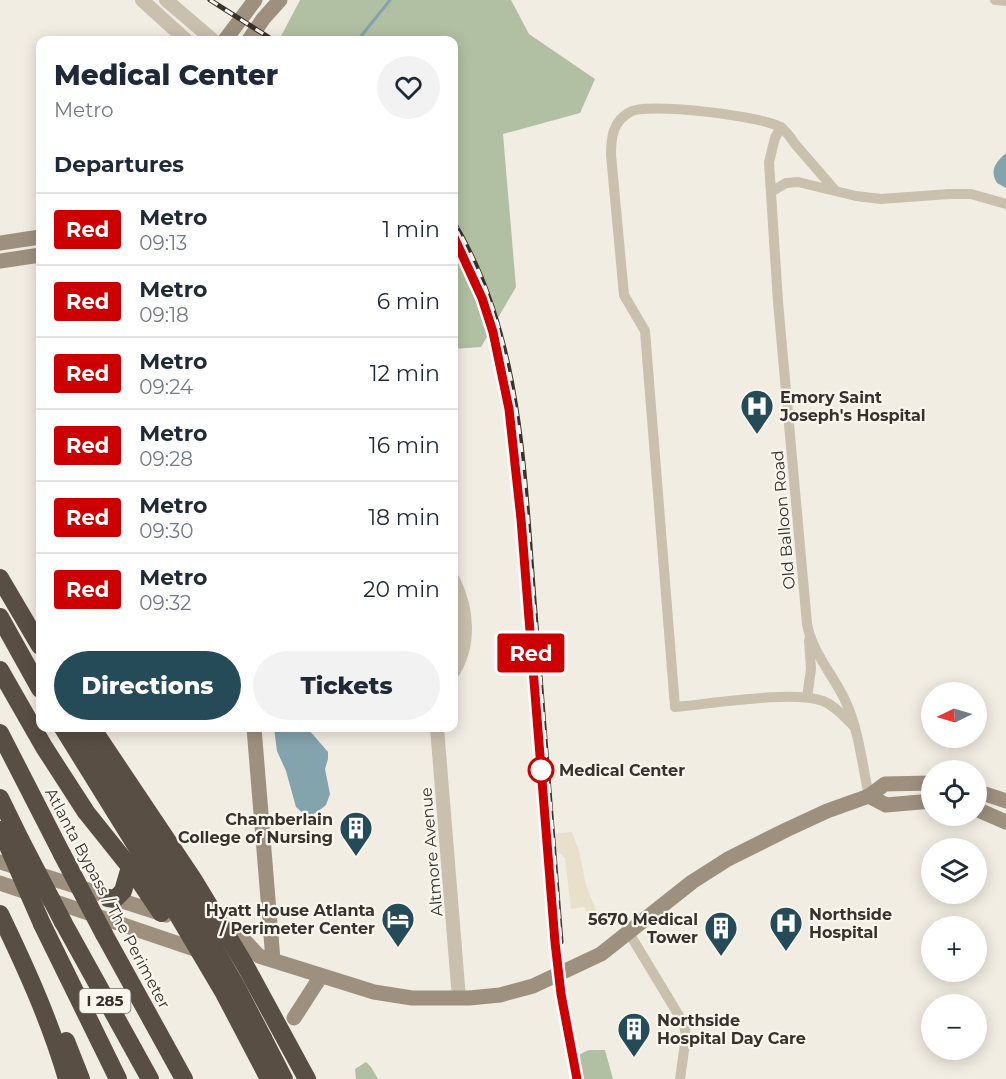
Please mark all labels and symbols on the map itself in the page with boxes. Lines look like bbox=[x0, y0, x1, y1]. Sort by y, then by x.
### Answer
hospital icon: Emory Saint Joseph's Hospital bbox=[739, 388, 775, 435]
place label: Emory Saint Joseph's Hospital bbox=[779, 388, 926, 425]
street label: Old Balloon Road bbox=[768, 449, 799, 590]
line badge: Red bbox=[496, 634, 566, 672]
north arrow bbox=[921, 682, 987, 748]
marker: Medical Center bbox=[528, 757, 554, 783]
place label: Medical Center bbox=[559, 761, 685, 780]
street label: Atlanta Bypass / The Perimeter bbox=[41, 785, 174, 1012]
street label: Altmore Avenue bbox=[416, 787, 447, 917]
place label: Chamberlain College of Nursing bbox=[178, 810, 333, 847]
building icon: Chamberlain College of Nursing bbox=[338, 810, 374, 857]
place label: Hyatt House Atlanta / Perimeter Center bbox=[206, 901, 375, 938]
hotel icon: Hyatt House Atlanta / Perimeter Center bbox=[380, 901, 416, 948]
hospital icon: Northside Hospital bbox=[768, 905, 804, 952]
place label: Northside Hospital bbox=[809, 905, 892, 942]
place label: 5670 Medical Tower bbox=[588, 910, 698, 947]
building icon: 5670 Medical Tower bbox=[703, 910, 739, 957]
road number: I 285 bbox=[80, 989, 130, 1013]
building icon: Northside Hospital Day Care bbox=[616, 1011, 652, 1058]
place label: Northside Hospital Day Care bbox=[657, 1011, 806, 1048]

